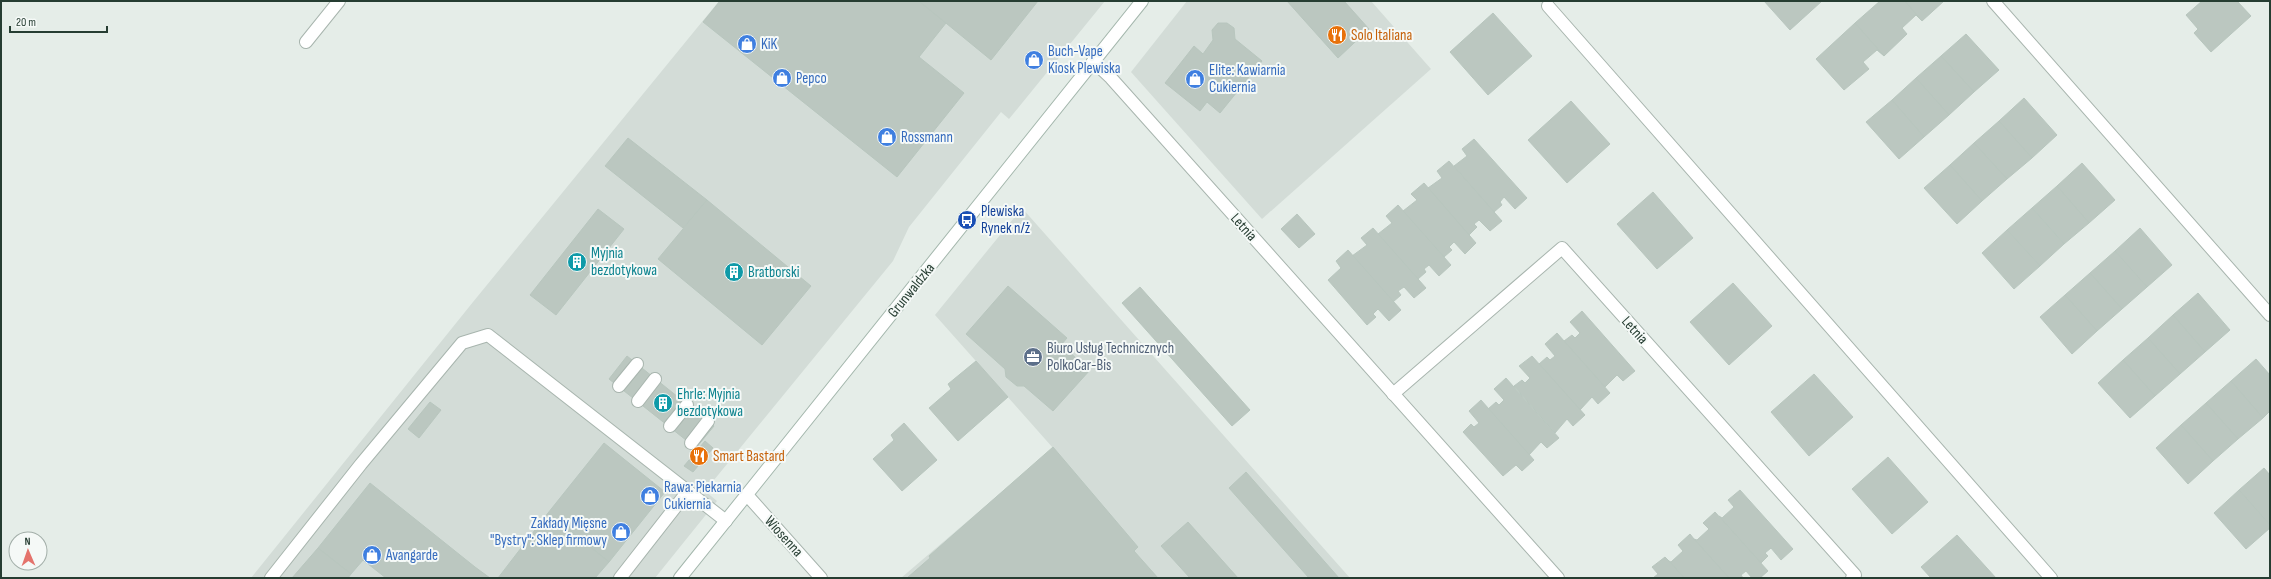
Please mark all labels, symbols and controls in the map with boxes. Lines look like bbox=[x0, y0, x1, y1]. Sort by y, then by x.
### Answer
scale bar bbox=[10, 8, 107, 34]
text: 20 m bbox=[16, 15, 36, 30]
restaurant icon: Solo Italiana bbox=[1326, 24, 1348, 46]
place label: Solo Italiana bbox=[1351, 26, 1412, 45]
shop icon: KiK bbox=[736, 33, 758, 55]
place label: KiK bbox=[761, 35, 778, 54]
place label: Buch-Vape Kiosk Plewiska bbox=[1048, 42, 1121, 78]
shop icon: Buch-Vape Kiosk Plewiska bbox=[1023, 49, 1045, 71]
place label: Elite: Kawiarnia Cukiernia bbox=[1209, 61, 1286, 97]
shop icon: Pepco bbox=[771, 67, 793, 89]
shop icon: Elite: Kawiarnia Cukiernia bbox=[1184, 68, 1206, 90]
place label: Pepco bbox=[796, 69, 827, 88]
shop icon: Rossmann bbox=[876, 126, 898, 148]
place label: Rossmann bbox=[901, 128, 953, 147]
place label: Plewiska Rynek n/ż bbox=[981, 202, 1031, 238]
bus stop icon: Plewiska Rynek n/ż bbox=[956, 209, 978, 231]
street label: Letnia bbox=[1226, 209, 1261, 245]
place label: Myjnia bezdotykowa bbox=[591, 244, 657, 280]
building icon: Myjnia bezdotykowa bbox=[566, 251, 588, 273]
street label: Grunwaldzka bbox=[884, 259, 939, 321]
building icon: Bratborski bbox=[723, 261, 745, 283]
place label: Bratborski bbox=[748, 263, 800, 282]
street label: Letnia bbox=[1617, 312, 1652, 348]
place label: Biuro Usług Technicznych PolkoCar-Bis bbox=[1047, 339, 1174, 375]
office icon: Biuro Usług Technicznych PolkoCar-Bis bbox=[1022, 346, 1044, 368]
place label: Ehrle: Myjnia bezdotykowa bbox=[677, 385, 743, 421]
building icon: Ehrle: Myjnia bezdotykowa bbox=[652, 392, 674, 414]
restaurant icon: Smart Bastard bbox=[688, 445, 710, 467]
place label: Smart Bastard bbox=[713, 447, 785, 466]
place label: Rawa: Piekarnia Cukiernia bbox=[664, 478, 742, 514]
shop icon: Rawa: Piekarnia Cukiernia bbox=[639, 485, 661, 507]
street label: Wiosenna bbox=[760, 512, 807, 561]
place label: Zakłady Mięsne "Bystry": Sklep firmowy bbox=[490, 514, 607, 550]
shop icon: Zakłady Mięsne "Bystry": Sklep firmowy bbox=[610, 521, 632, 543]
north arrow bbox=[8, 531, 48, 571]
text: N bbox=[25, 535, 31, 548]
shop icon: Avangarde bbox=[361, 544, 383, 566]
place label: Avangarde bbox=[385, 546, 438, 565]

